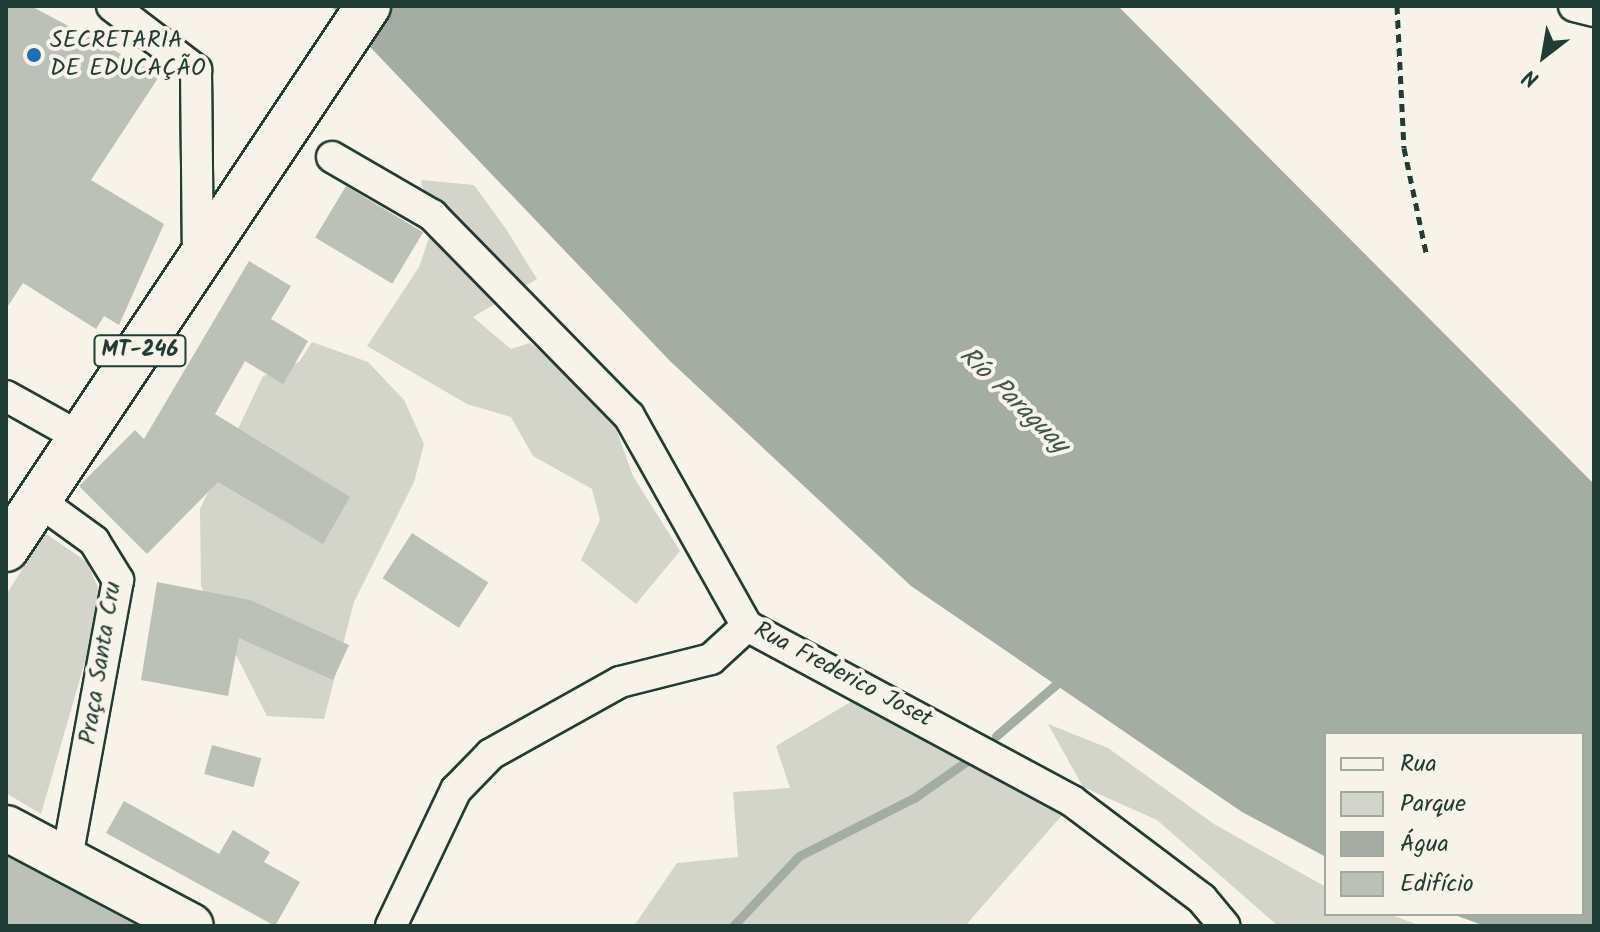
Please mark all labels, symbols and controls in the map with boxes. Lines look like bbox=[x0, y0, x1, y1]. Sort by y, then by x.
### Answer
north arrow bbox=[1504, 16, 1584, 96]
place label: SECRETARIA DE EDUCAÇÃO bbox=[50, 27, 206, 83]
marker: SECRETARIA DE EDUCAÇÃO bbox=[25, 46, 43, 64]
text: N bbox=[1516, 58, 1546, 96]
road number: MT-246 bbox=[92, 333, 188, 369]
water label: Río Paraguay bbox=[952, 341, 1074, 461]
street label: Praça Santa Cru bbox=[74, 579, 128, 747]
street label: Rua Frederico Joset bbox=[749, 616, 937, 734]
legend bbox=[1324, 732, 1584, 916]
text: Rua bbox=[1400, 745, 1437, 784]
text: Parque bbox=[1400, 785, 1466, 824]
text: Água bbox=[1400, 825, 1449, 864]
text: Edifício bbox=[1400, 865, 1474, 904]

